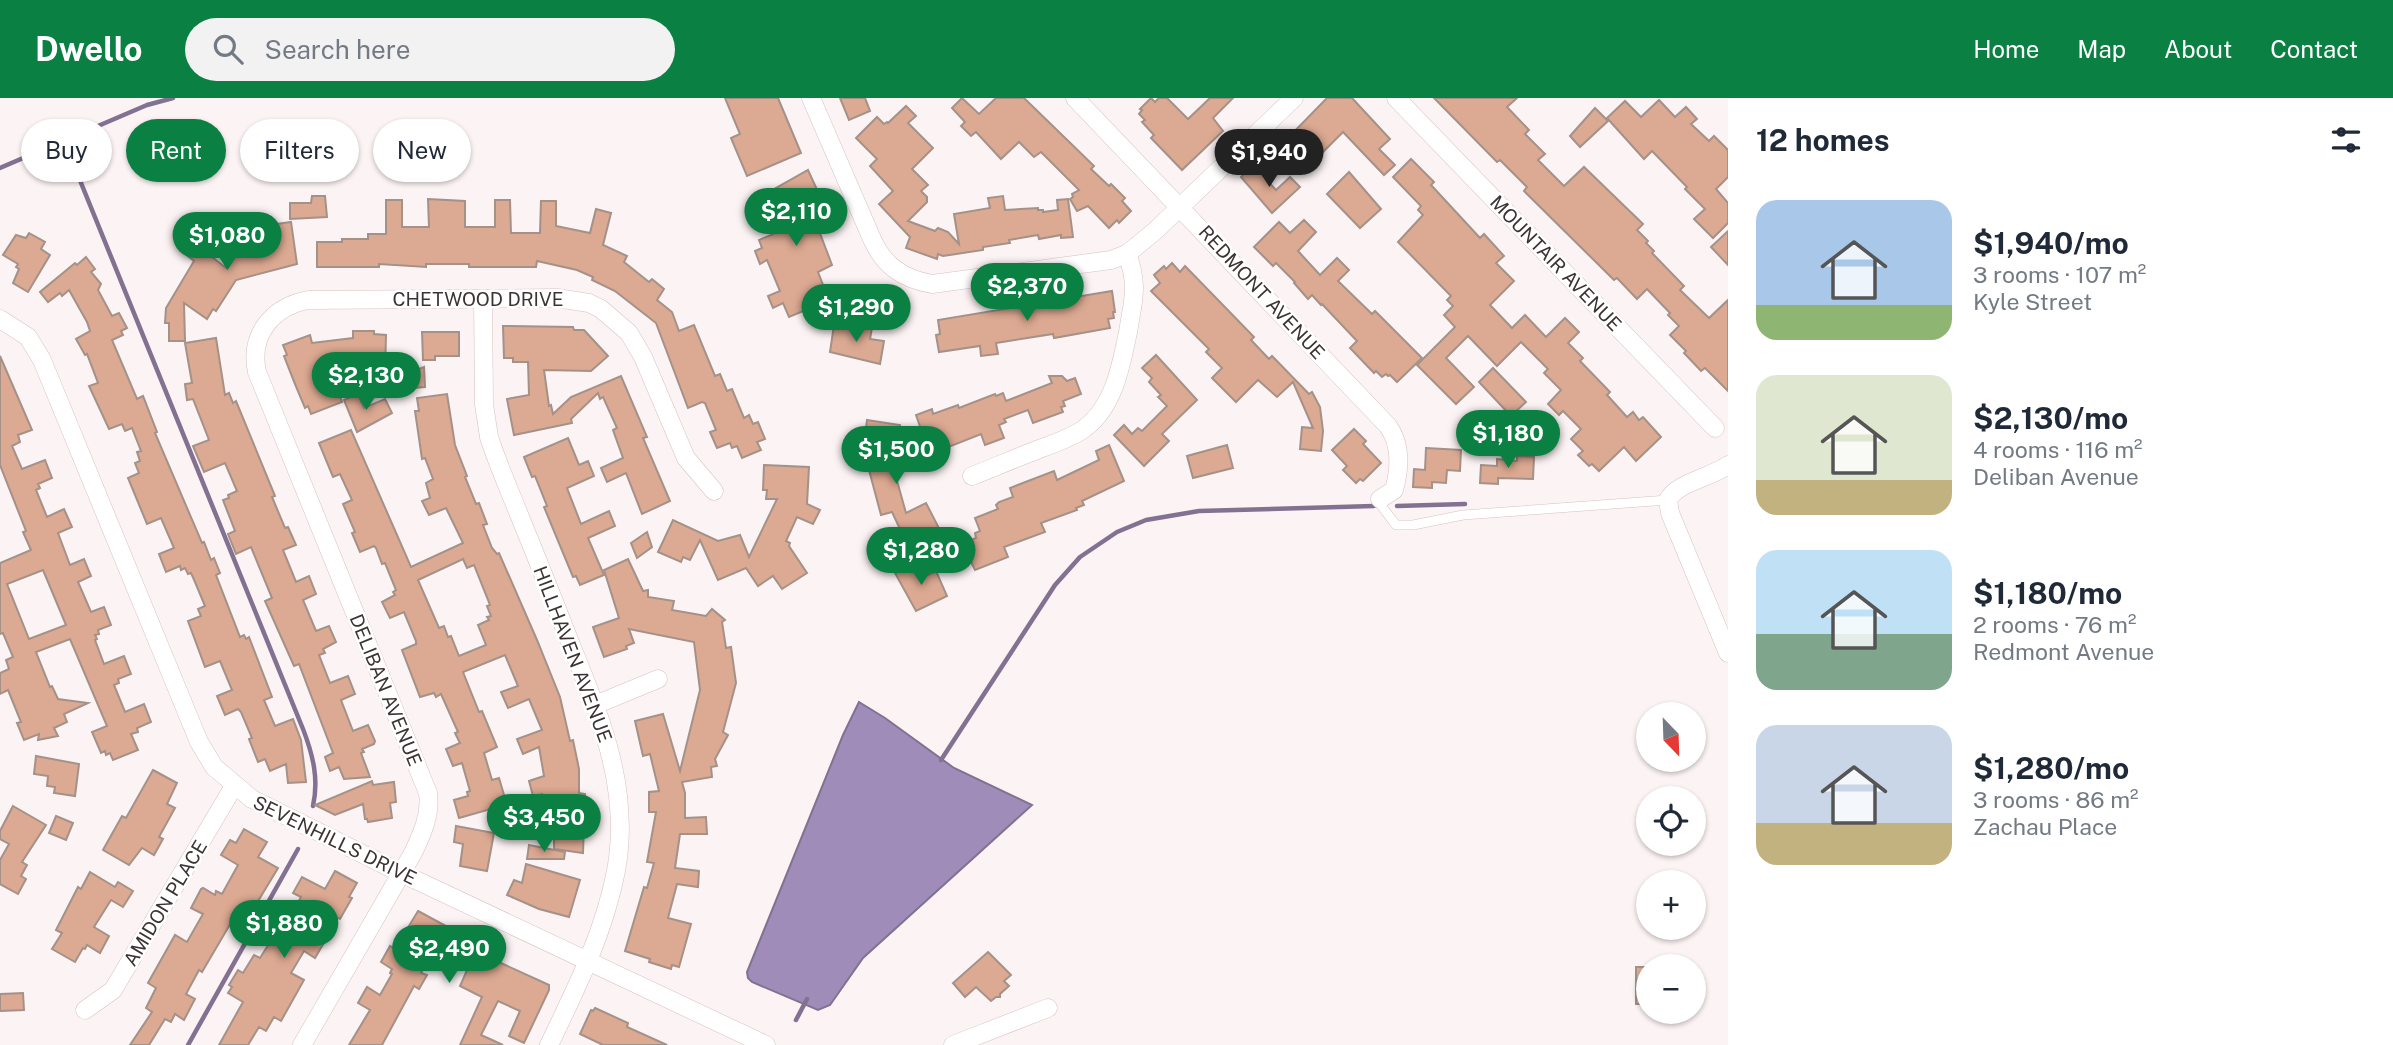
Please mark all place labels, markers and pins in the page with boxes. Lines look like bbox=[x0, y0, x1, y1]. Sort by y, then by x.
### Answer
pin: $1,940 bbox=[1212, 130, 1326, 189]
pin: $2,110 bbox=[739, 188, 853, 248]
pin: $1,080 bbox=[170, 212, 284, 272]
pin: $2,370 bbox=[970, 264, 1084, 323]
pin: $1,290 bbox=[799, 285, 913, 344]
pin: $2,130 bbox=[309, 352, 423, 412]
pin: $1,180 bbox=[1451, 410, 1565, 470]
pin: $1,500 bbox=[839, 426, 953, 486]
pin: $1,280 bbox=[864, 528, 978, 587]
pin: $3,450 bbox=[487, 794, 601, 854]
pin: $1,880 bbox=[227, 900, 341, 960]
pin: $2,490 bbox=[392, 926, 506, 985]

